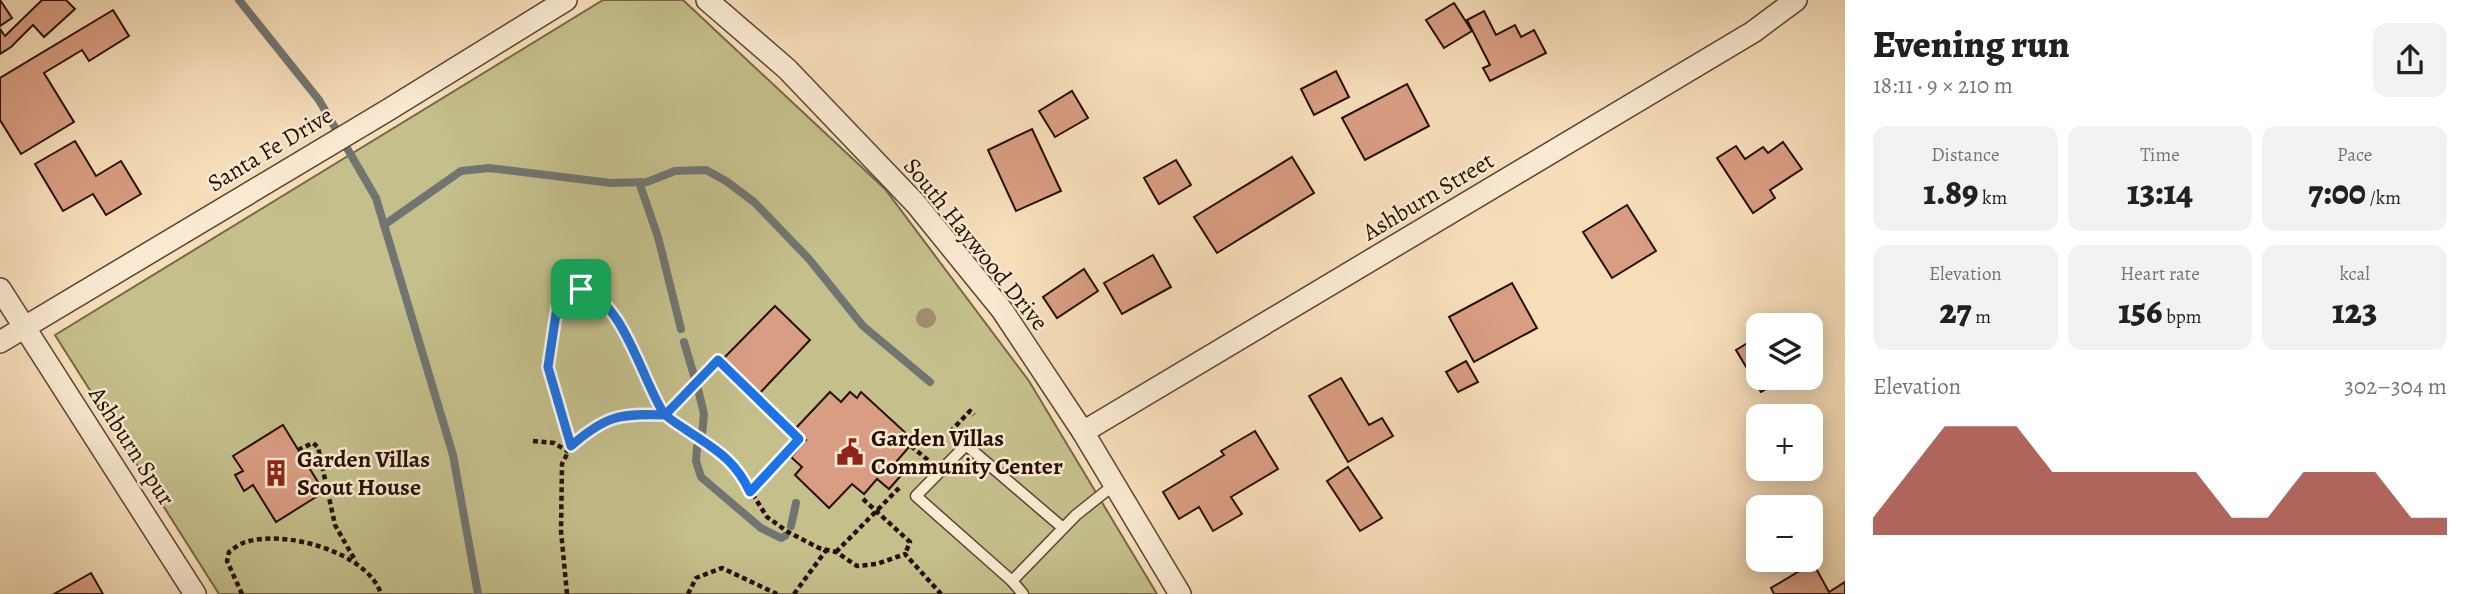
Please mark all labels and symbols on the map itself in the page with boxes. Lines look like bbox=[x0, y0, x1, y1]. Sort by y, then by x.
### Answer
street label: Santa Fe Drive bbox=[201, 99, 339, 199]
street label: Ashburn Street bbox=[1356, 144, 1500, 248]
street label: South Haywood Drive bbox=[896, 151, 1056, 337]
pin bbox=[551, 259, 611, 319]
street label: Ashburn Spur bbox=[81, 379, 183, 512]
place label: Garden Villas Community Center bbox=[871, 422, 1063, 482]
public building icon: Garden Villas Community Center bbox=[835, 437, 865, 467]
place label: Garden Villas Scout House bbox=[297, 443, 430, 503]
building icon: Garden Villas Scout House bbox=[261, 458, 291, 488]

